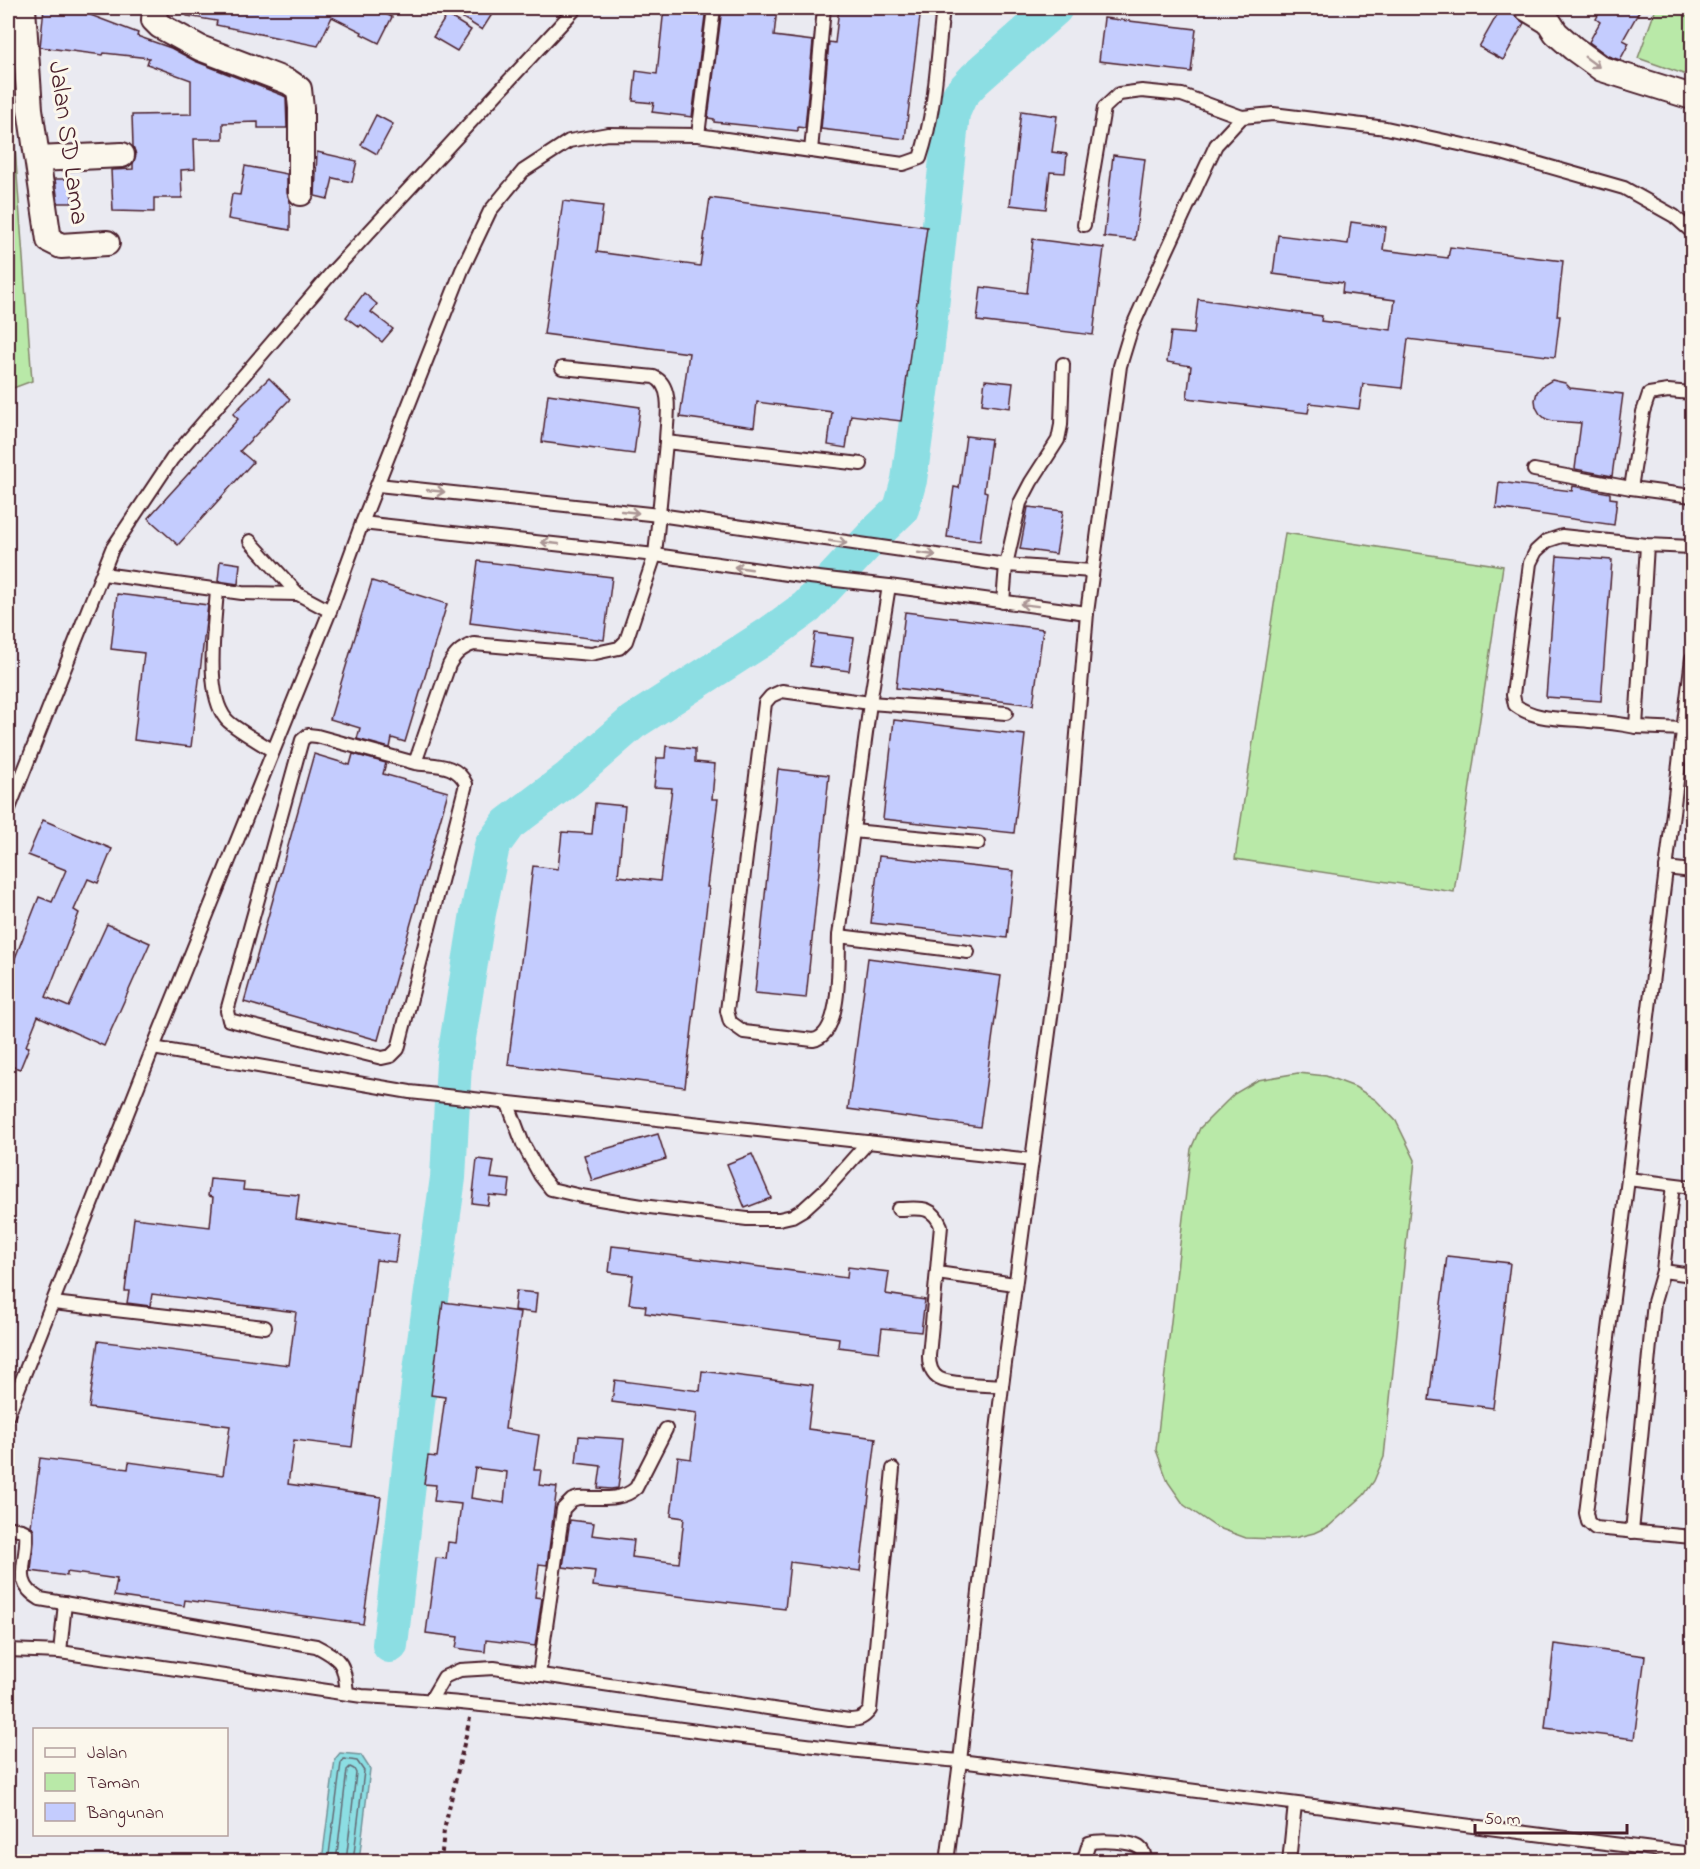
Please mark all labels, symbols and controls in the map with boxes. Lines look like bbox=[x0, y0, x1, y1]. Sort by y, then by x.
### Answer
one-way arrow bbox=[1583, 55, 1599, 68]
street label: Jalan SD Lama bbox=[37, 59, 97, 227]
one-way arrow bbox=[425, 486, 445, 497]
one-way arrow bbox=[619, 507, 639, 518]
one-way arrow bbox=[828, 536, 848, 547]
one-way arrow bbox=[541, 537, 561, 548]
one-way arrow bbox=[917, 548, 936, 559]
one-way arrow bbox=[734, 562, 754, 573]
one-way arrow bbox=[1019, 599, 1039, 610]
legend bbox=[33, 1728, 228, 1836]
text: Jalan bbox=[87, 1741, 127, 1767]
text: Taman bbox=[87, 1771, 140, 1797]
scale bar bbox=[1475, 1797, 1626, 1835]
text: Bangunan bbox=[86, 1801, 164, 1828]
text: 50 m bbox=[1484, 1807, 1521, 1833]

